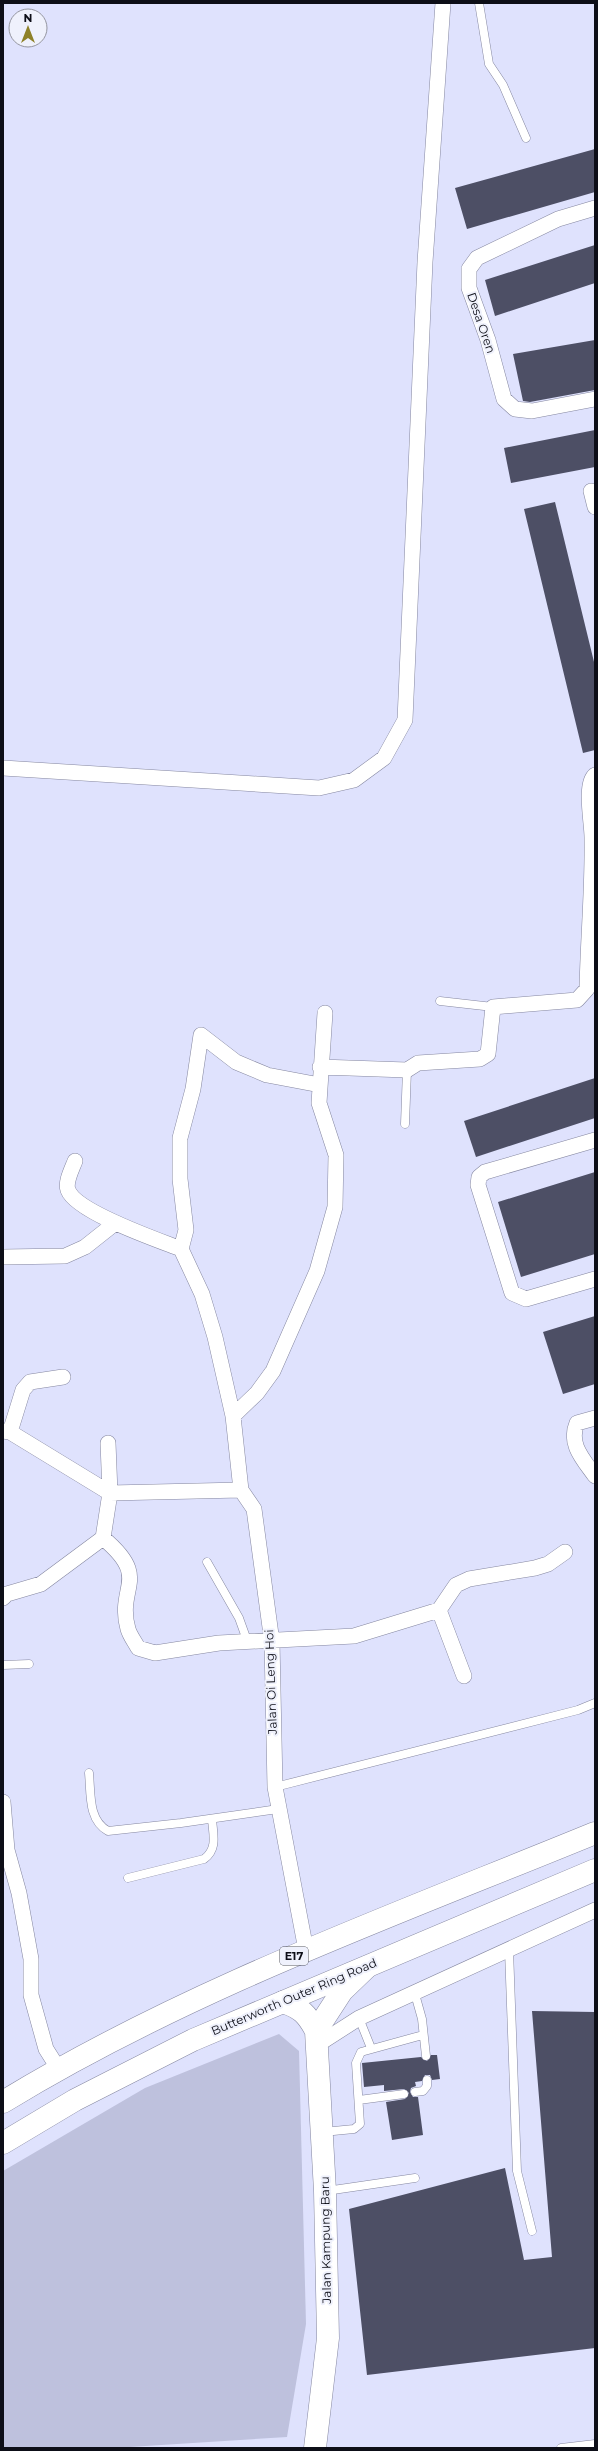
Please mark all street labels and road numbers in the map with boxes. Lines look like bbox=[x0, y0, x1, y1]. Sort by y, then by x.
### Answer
street label: Desa Oren bbox=[464, 290, 499, 355]
street label: Jalan Oi Leng Hoi bbox=[261, 1629, 280, 1736]
road number: E17 bbox=[280, 1947, 308, 1965]
street label: Butterworth Outer Ring Road bbox=[209, 1955, 379, 2038]
street label: Jalan Kampung Baru bbox=[317, 2176, 334, 2305]

